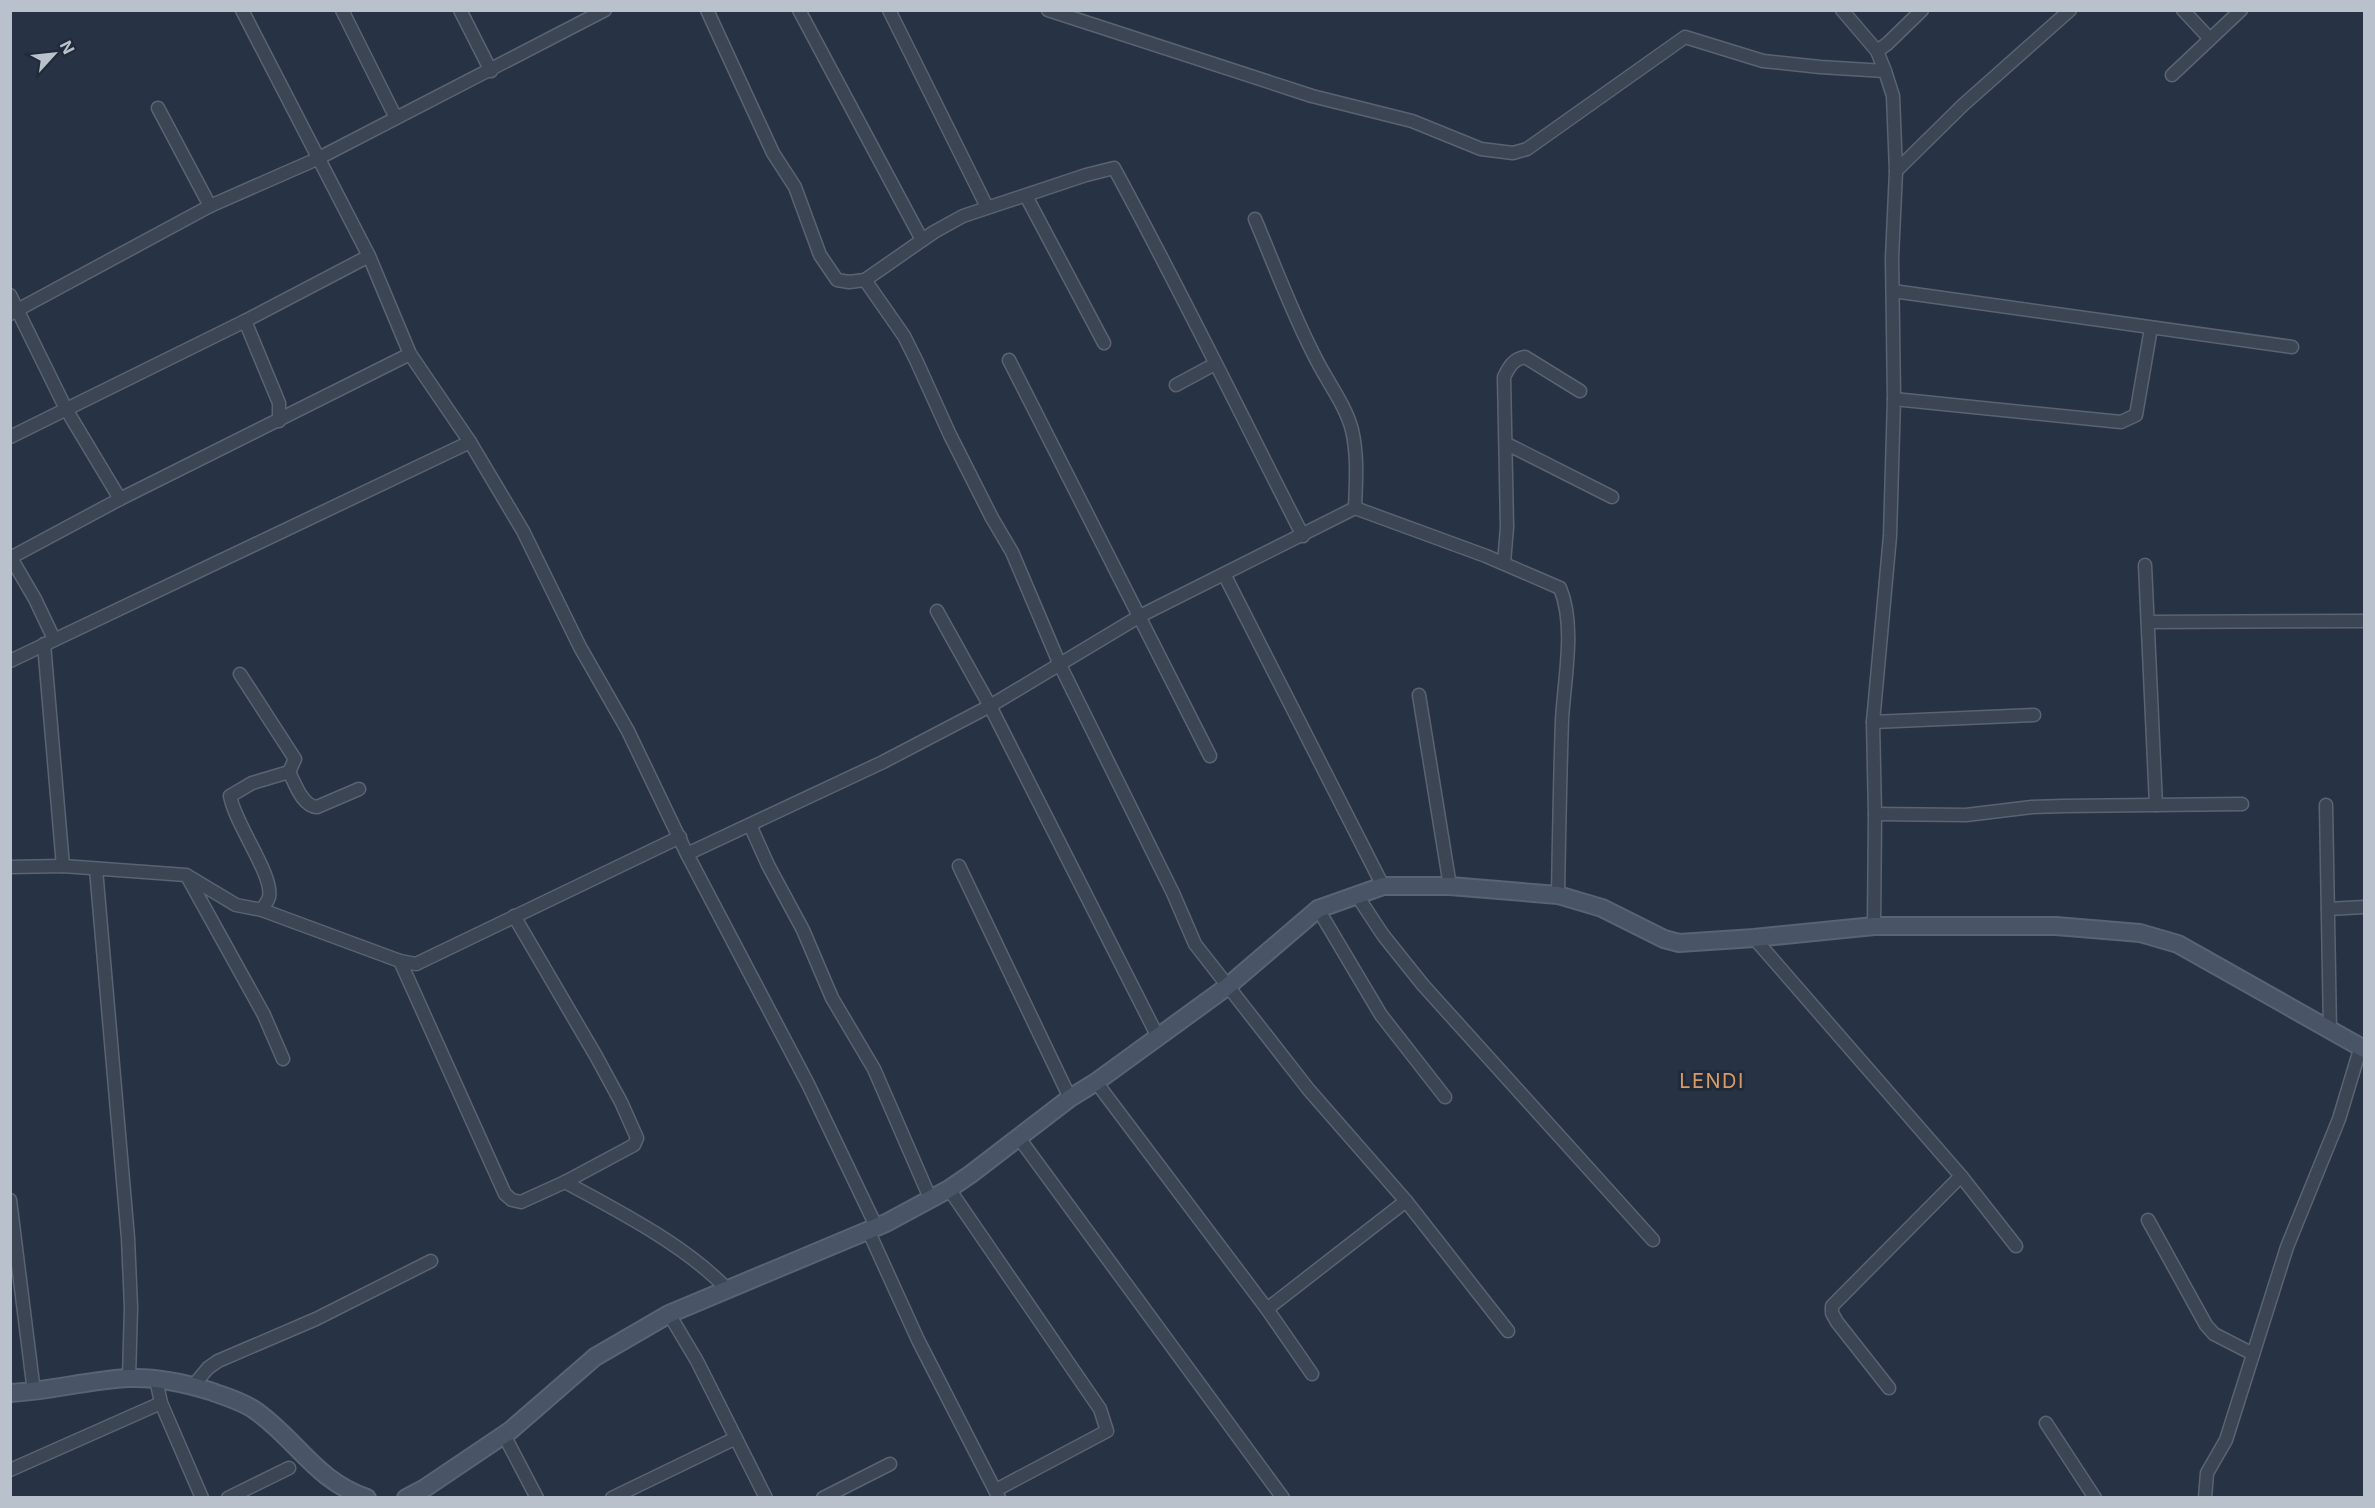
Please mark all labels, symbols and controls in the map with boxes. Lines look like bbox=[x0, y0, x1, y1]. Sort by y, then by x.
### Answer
north arrow bbox=[24, 24, 84, 84]
text: N bbox=[56, 37, 79, 57]
district label: LENDI bbox=[1679, 1069, 1745, 1093]

